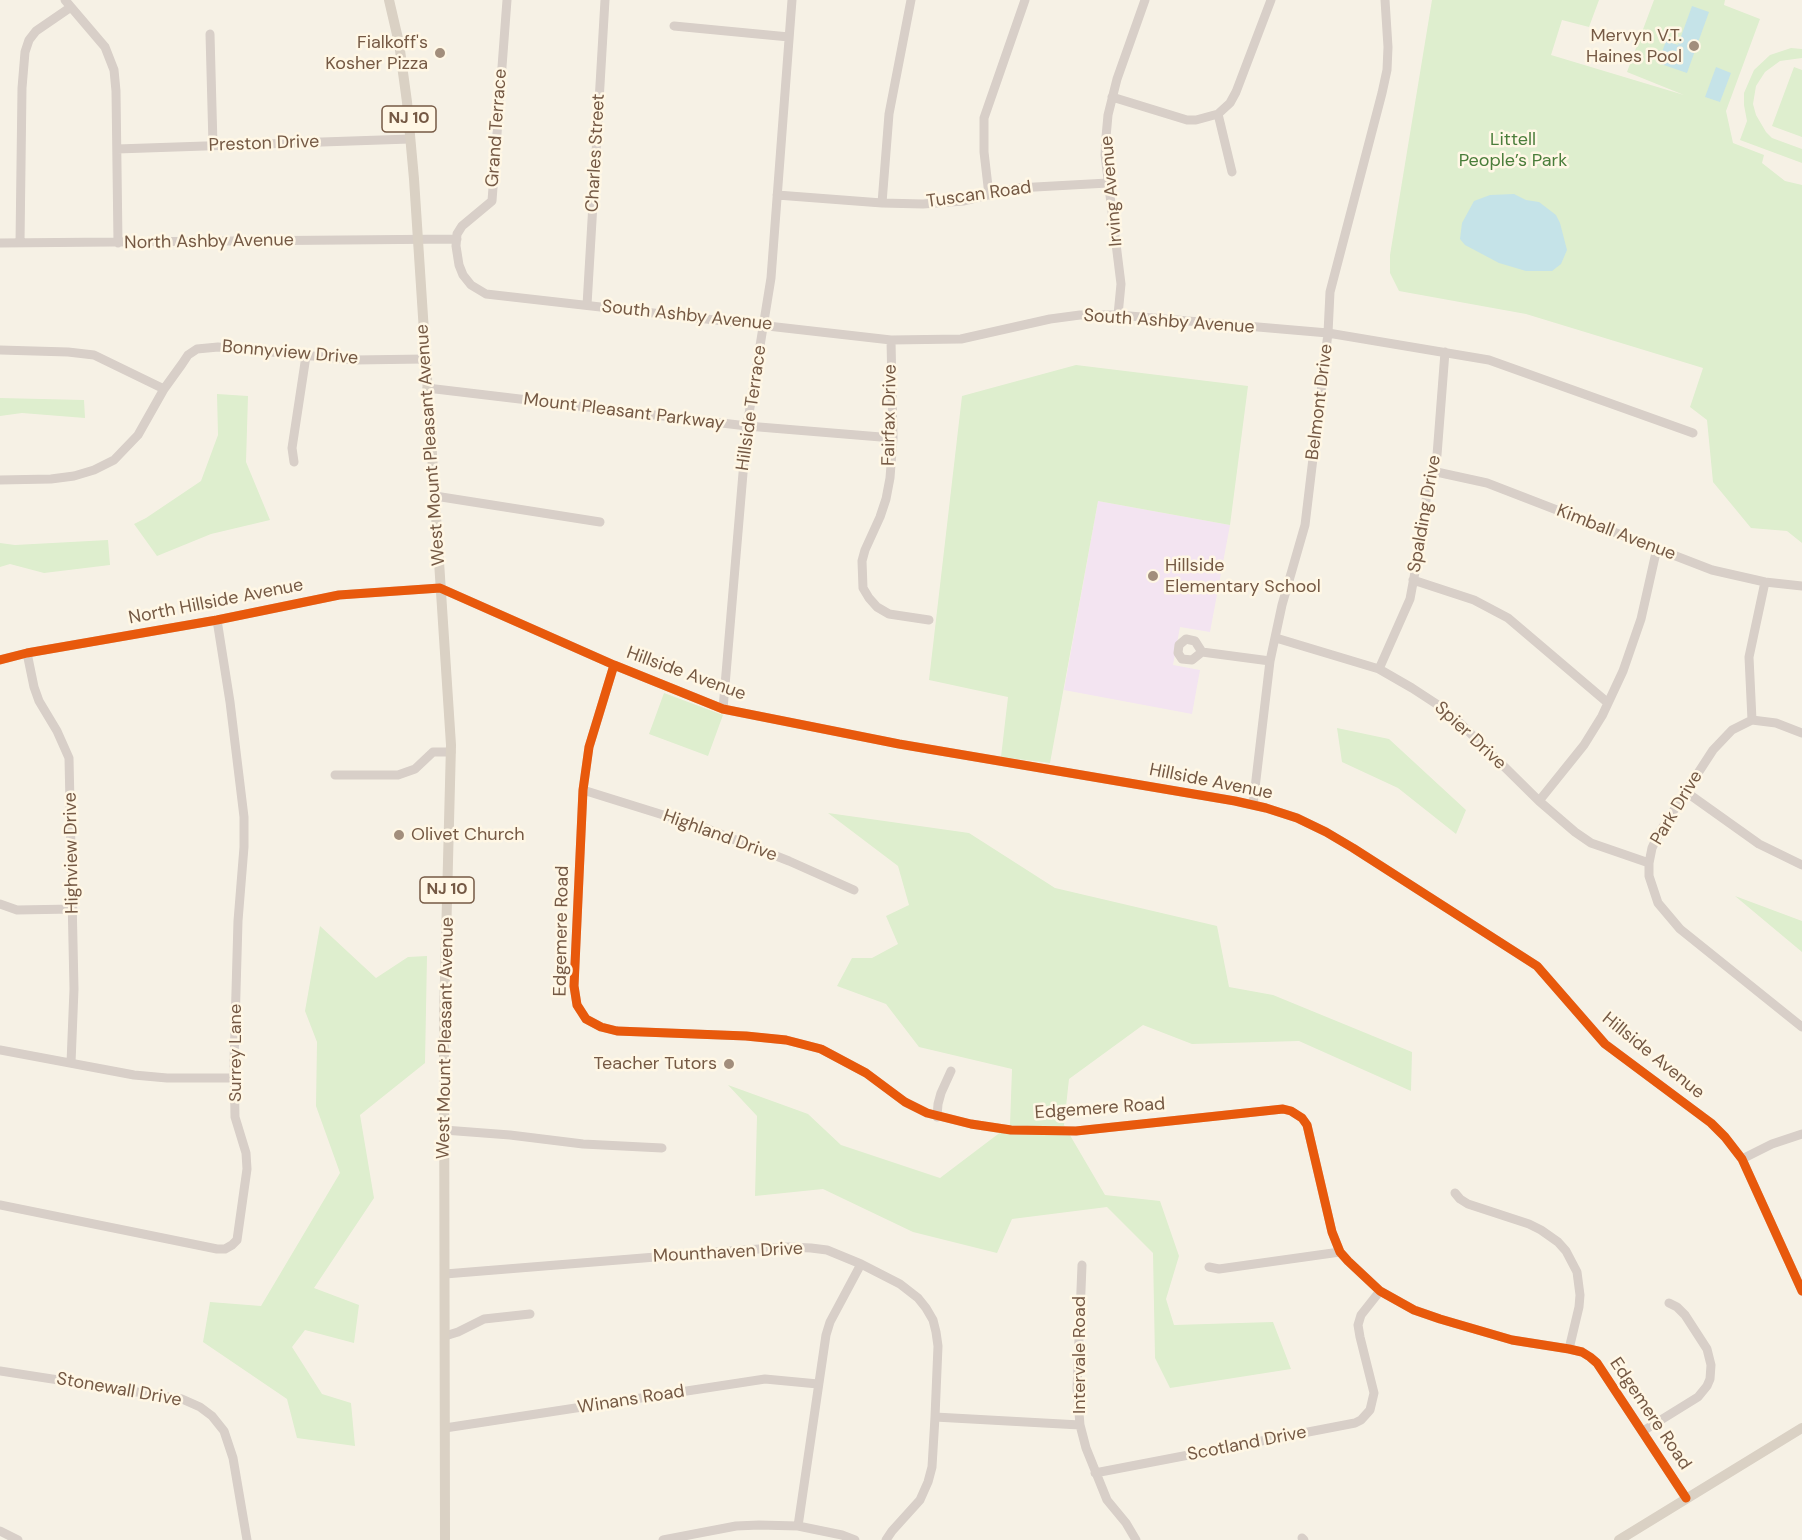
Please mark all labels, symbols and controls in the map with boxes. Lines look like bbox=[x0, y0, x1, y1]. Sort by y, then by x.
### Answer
place label: Mervyn V.T. Haines Pool bbox=[1586, 25, 1682, 68]
place label: Fialkoff's Kosher Pizza bbox=[325, 32, 428, 74]
marker: Mervyn V.T. Haines Pool bbox=[1687, 39, 1701, 53]
marker: Fialkoff's Kosher Pizza bbox=[433, 46, 447, 60]
street label: Grand Terrace bbox=[482, 68, 512, 188]
street label: Charles Street bbox=[582, 93, 610, 213]
road number: NJ 10 bbox=[382, 106, 436, 132]
park label: Littell People’s Park bbox=[1459, 129, 1567, 172]
street label: Preston Drive bbox=[208, 131, 320, 157]
street label: Irving Avenue bbox=[1096, 135, 1128, 247]
street label: Tuscan Road bbox=[925, 177, 1033, 213]
street label: North Ashby Avenue bbox=[124, 230, 294, 254]
street label: South Ashby Avenue bbox=[601, 296, 773, 336]
street label: South Ashby Avenue bbox=[1083, 305, 1255, 339]
street label: West Mount Pleasant Avenue bbox=[412, 323, 450, 567]
street label: Bonnyview Drive bbox=[221, 336, 359, 370]
street label: Belmont Drive bbox=[1302, 343, 1338, 461]
street label: Hillside Terrace bbox=[732, 344, 772, 472]
street label: Fairfax Drive bbox=[878, 364, 902, 466]
street label: Mount Pleasant Parkway bbox=[522, 389, 726, 435]
street label: Spalding Drive bbox=[1404, 454, 1446, 574]
street label: Kimball Avenue bbox=[1553, 500, 1679, 566]
place label: Hillside Elementary School bbox=[1165, 555, 1321, 598]
marker: Hillside Elementary School bbox=[1146, 569, 1160, 583]
street label: North Hillside Avenue bbox=[127, 574, 305, 630]
street label: Hillside Avenue bbox=[623, 642, 749, 706]
street label: Spier Drive bbox=[1430, 697, 1510, 775]
street label: Hillside Avenue bbox=[1147, 759, 1275, 805]
street label: Park Drive bbox=[1646, 767, 1708, 849]
street label: Highview Drive bbox=[60, 792, 84, 914]
street label: Highland Drive bbox=[660, 805, 780, 867]
place label: Olivet Church bbox=[411, 824, 525, 846]
marker: Olivet Church bbox=[392, 828, 406, 842]
street label: Edgemere Road bbox=[550, 865, 574, 997]
road number: NJ 10 bbox=[420, 877, 474, 903]
street label: West Mount Pleasant Avenue bbox=[433, 917, 459, 1159]
street label: Surrey Lane bbox=[225, 1004, 247, 1102]
street label: Hillside Avenue bbox=[1597, 1008, 1709, 1104]
place label: Teacher Tutors bbox=[594, 1053, 717, 1075]
marker: Teacher Tutors bbox=[722, 1057, 736, 1071]
street label: Edgemere Road bbox=[1034, 1094, 1166, 1124]
street label: Mounthaven Drive bbox=[652, 1238, 804, 1268]
street label: Intervale Road bbox=[1069, 1296, 1091, 1414]
street label: Edgemere Road bbox=[1604, 1354, 1696, 1474]
street label: Stonewall Drive bbox=[55, 1368, 183, 1412]
street label: Winans Road bbox=[576, 1381, 686, 1419]
street label: Scotland Drive bbox=[1186, 1422, 1308, 1466]

